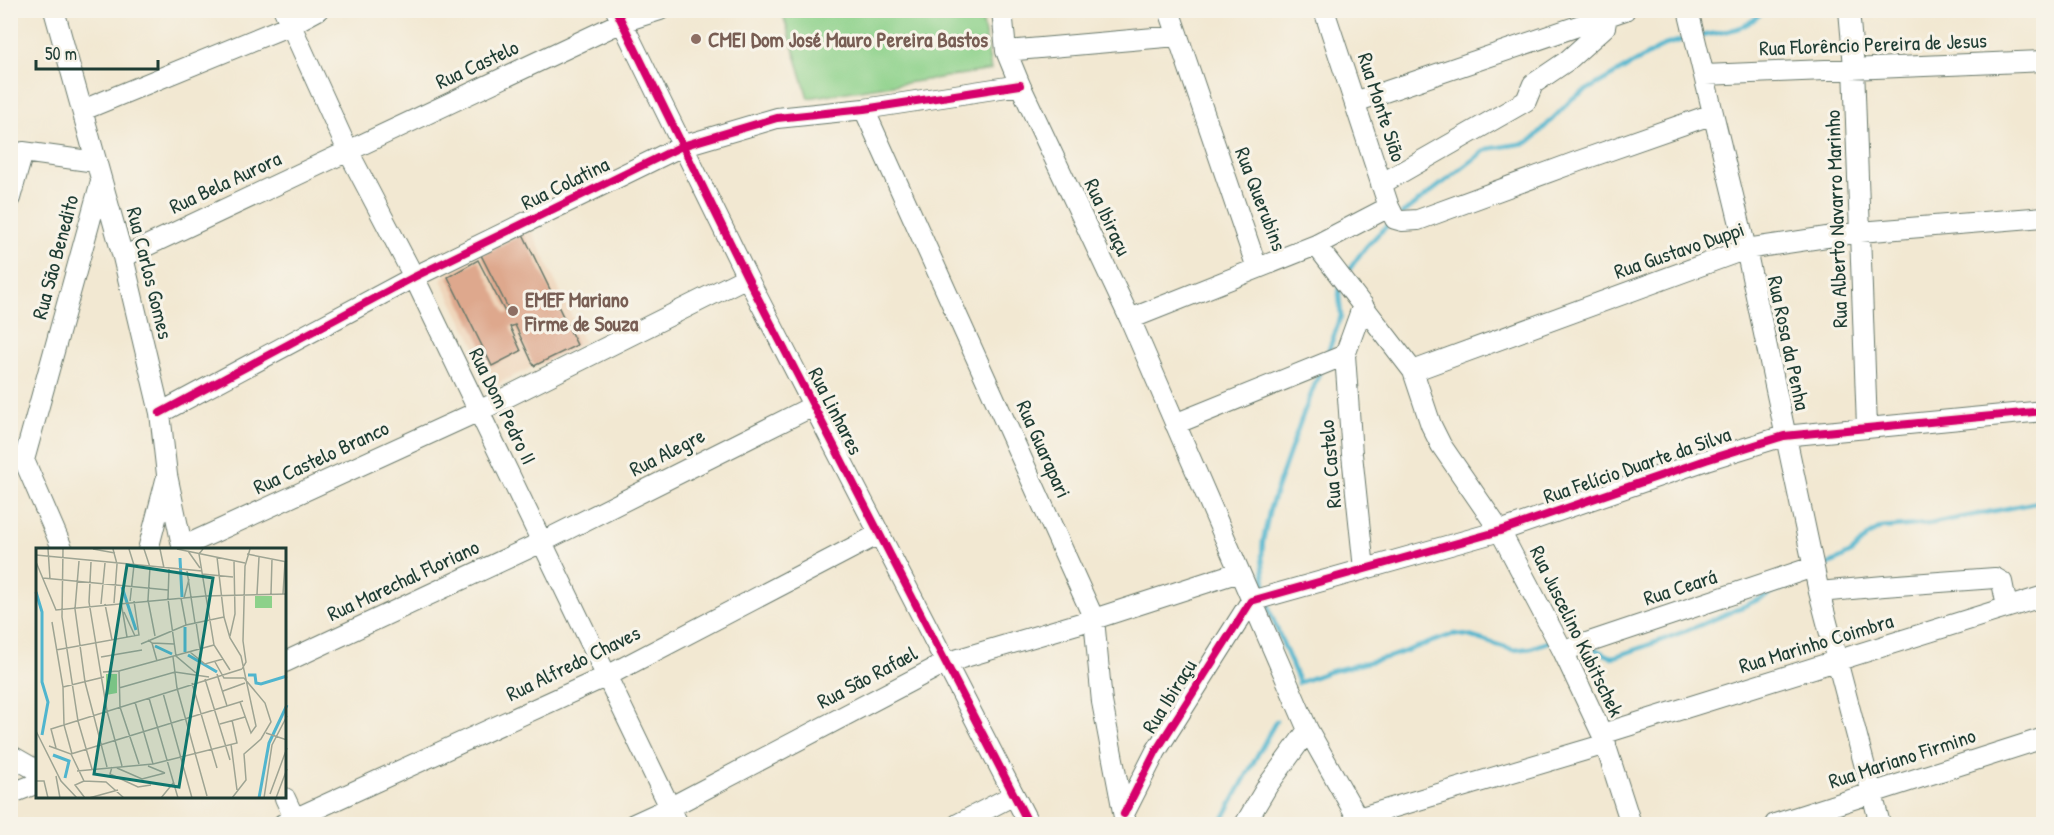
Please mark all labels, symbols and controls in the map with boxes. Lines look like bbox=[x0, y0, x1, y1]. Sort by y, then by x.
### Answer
place label: CMEI Dom José Mauro Pereira Bastos bbox=[708, 25, 988, 54]
street label: Rua Florêncio Pereira de Jesus bbox=[1759, 26, 1987, 62]
street label: Rua Castelo bbox=[431, 32, 523, 96]
marker: CMEI Dom José Mauro Pereira Bastos bbox=[689, 32, 703, 46]
scale bar bbox=[36, 33, 158, 71]
text: 50 m bbox=[45, 41, 77, 66]
street label: Rua Monte Sião bbox=[1351, 49, 1413, 165]
street label: Rua Alberto Navarro Marinho bbox=[1818, 109, 1854, 329]
street label: Rua Bela Aurora bbox=[164, 143, 286, 221]
street label: Rua Querubins bbox=[1228, 143, 1294, 255]
street label: Rua Colatina bbox=[516, 149, 614, 217]
street label: Rua Ibiraçu bbox=[1077, 174, 1139, 261]
street label: Rua São Benedito bbox=[24, 192, 86, 322]
street label: Rua Carlos Gomes bbox=[120, 204, 180, 342]
street label: Rua Gustavo Duppi bbox=[1610, 214, 1748, 286]
street label: Rua Rosa da Penha bbox=[1761, 273, 1817, 413]
place label: EMEF Mariano Firme de Souza bbox=[524, 285, 639, 338]
marker: EMEF Mariano Firme de Souza bbox=[506, 304, 520, 318]
street label: Rua Dom Pedro II bbox=[462, 343, 544, 469]
street label: Rua Linhares bbox=[802, 362, 870, 460]
street label: Rua Guarapari bbox=[1010, 396, 1078, 502]
street label: Rua Castelo Branco bbox=[249, 413, 393, 501]
street label: Rua Castelo bbox=[1312, 419, 1348, 509]
street label: Rua Felício Duarte da Silva bbox=[1539, 419, 1735, 511]
street label: Rua Alegre bbox=[624, 421, 710, 483]
street label: Rua Marechal Floriano bbox=[322, 532, 484, 628]
street label: Rua Juscelino Kubitschek bbox=[1523, 541, 1631, 722]
inset map bbox=[36, 548, 286, 799]
street label: Rua Ceará bbox=[1640, 562, 1720, 612]
street label: Rua Marinho Coimbra bbox=[1735, 606, 1897, 680]
street label: Rua Alfredo Chaves bbox=[501, 618, 645, 708]
street label: Rua São Rafael bbox=[812, 638, 923, 716]
street label: Rua Ibiraçu bbox=[1135, 653, 1203, 739]
street label: Rua Mariano Firmino bbox=[1825, 721, 1979, 795]

